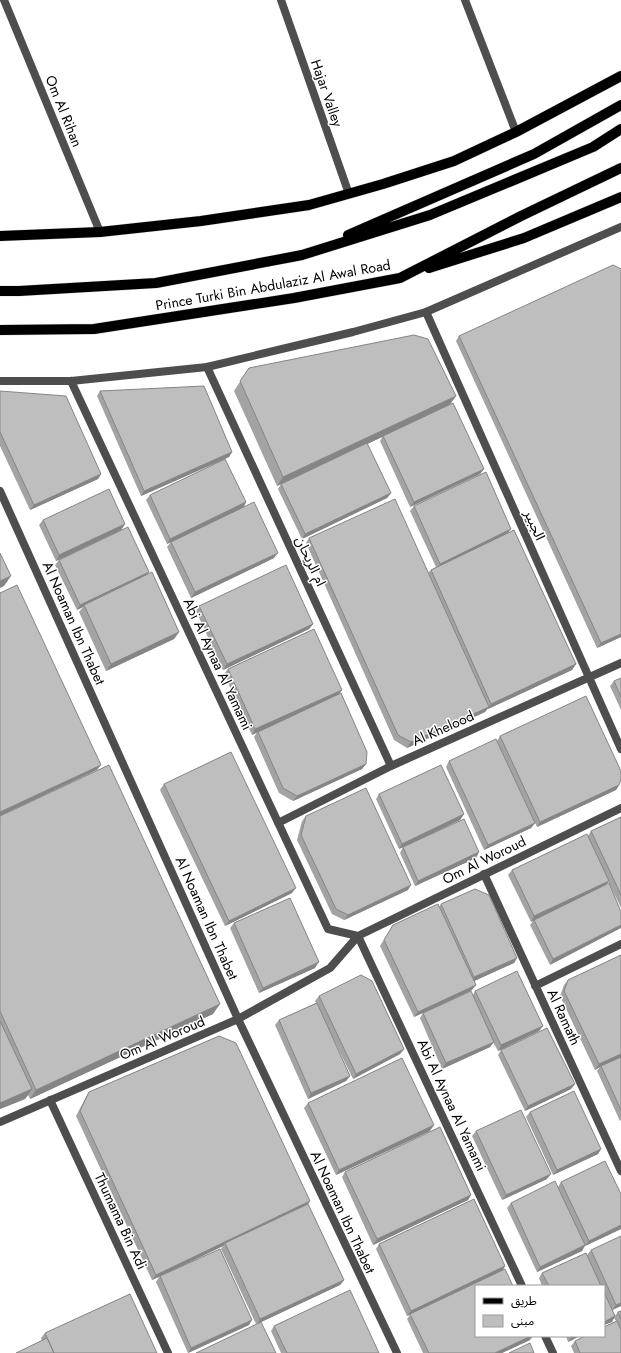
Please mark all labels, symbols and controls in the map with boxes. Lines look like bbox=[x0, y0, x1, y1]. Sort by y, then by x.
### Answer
street label: Hajar Valley bbox=[306, 57, 348, 130]
street label: Om Al Rihan bbox=[41, 72, 87, 150]
street label: Prince Turki Bin Abdulaziz Al Awal Road bbox=[154, 254, 392, 316]
street label: الجبير bbox=[519, 506, 551, 543]
street label: ام الريحان bbox=[290, 533, 331, 590]
street label: Al Noaman Ibn Thabet bbox=[38, 558, 110, 688]
street label: Abi Al Aynaa Al Yamami bbox=[179, 595, 257, 733]
street label: Al Khelood bbox=[409, 706, 477, 750]
street label: Om Al Woroud bbox=[439, 831, 529, 889]
street label: Al Noaman Ibn Thabet bbox=[171, 853, 243, 983]
street label: Al Ramath bbox=[542, 986, 586, 1048]
street label: Om Al Woroud bbox=[116, 1011, 208, 1065]
street label: Abi Al Aynaa Al Yamami bbox=[413, 1036, 491, 1174]
street label: Al Noaman Ibn Thabet bbox=[306, 1147, 380, 1277]
street label: Thumama Bin Adi bbox=[90, 1169, 152, 1273]
legend bbox=[475, 1285, 605, 1337]
text: طريق bbox=[511, 1292, 537, 1310]
text: مبنى bbox=[511, 1312, 534, 1330]

